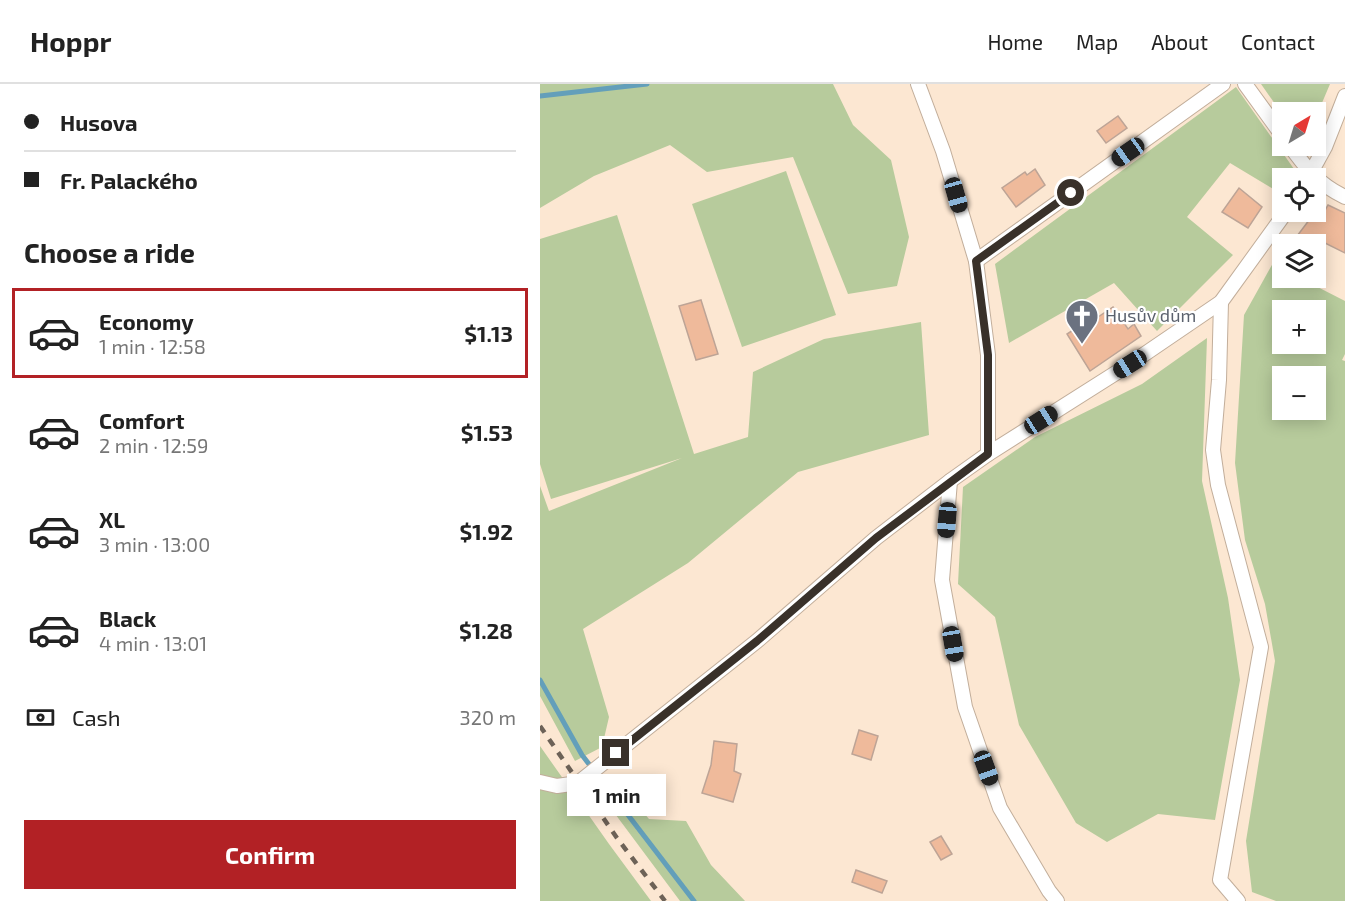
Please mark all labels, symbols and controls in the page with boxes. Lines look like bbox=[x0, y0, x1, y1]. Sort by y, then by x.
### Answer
text: Hoppr bbox=[30, 24, 111, 58]
text: Home bbox=[987, 29, 1043, 54]
text: Map bbox=[1076, 29, 1118, 54]
text: About bbox=[1151, 29, 1208, 54]
text: Contact bbox=[1241, 29, 1315, 54]
north arrow bbox=[1272, 102, 1326, 156]
map controls bbox=[1272, 102, 1326, 420]
text: Husova bbox=[60, 109, 138, 135]
car bbox=[1108, 134, 1148, 170]
text: Fr. Palackého bbox=[60, 167, 198, 193]
button: locate bbox=[1272, 168, 1326, 222]
car bbox=[942, 175, 970, 215]
route start bbox=[1057, 179, 1084, 206]
button: layers bbox=[1272, 234, 1326, 288]
text: Choose a ride bbox=[24, 236, 195, 268]
church icon: Husův dům bbox=[1064, 298, 1100, 345]
button: + bbox=[1272, 300, 1326, 354]
place label: Husův dům bbox=[1105, 304, 1196, 326]
icon: car bbox=[27, 306, 81, 360]
text: Economy bbox=[99, 308, 194, 334]
text: $1.13 bbox=[464, 320, 513, 346]
text: 1 min · 12:58 bbox=[99, 334, 206, 358]
car bbox=[1110, 347, 1150, 381]
button: − bbox=[1272, 366, 1326, 420]
car bbox=[1021, 403, 1061, 437]
icon: car bbox=[27, 405, 81, 459]
text: Comfort bbox=[99, 407, 184, 433]
text: $1.53 bbox=[461, 419, 513, 445]
text: 2 min · 12:59 bbox=[99, 433, 209, 457]
car bbox=[936, 501, 958, 539]
icon: car bbox=[27, 504, 81, 558]
text: XL bbox=[99, 506, 125, 532]
text: $1.92 bbox=[460, 518, 513, 544]
text: 3 min · 13:00 bbox=[99, 532, 210, 556]
icon: car bbox=[27, 603, 81, 657]
text: Black bbox=[99, 605, 156, 631]
text: $1.28 bbox=[459, 617, 513, 643]
car bbox=[941, 625, 965, 663]
text: 4 min · 13:01 bbox=[99, 631, 207, 655]
icon: cash bbox=[24, 701, 57, 734]
text: Cash bbox=[72, 704, 121, 730]
text: 320 m bbox=[460, 705, 516, 729]
route end bbox=[602, 739, 629, 766]
car bbox=[971, 748, 1001, 788]
callout: 1 min bbox=[566, 774, 665, 816]
text: 1 min bbox=[592, 783, 641, 807]
button: Confirm bbox=[24, 820, 516, 889]

